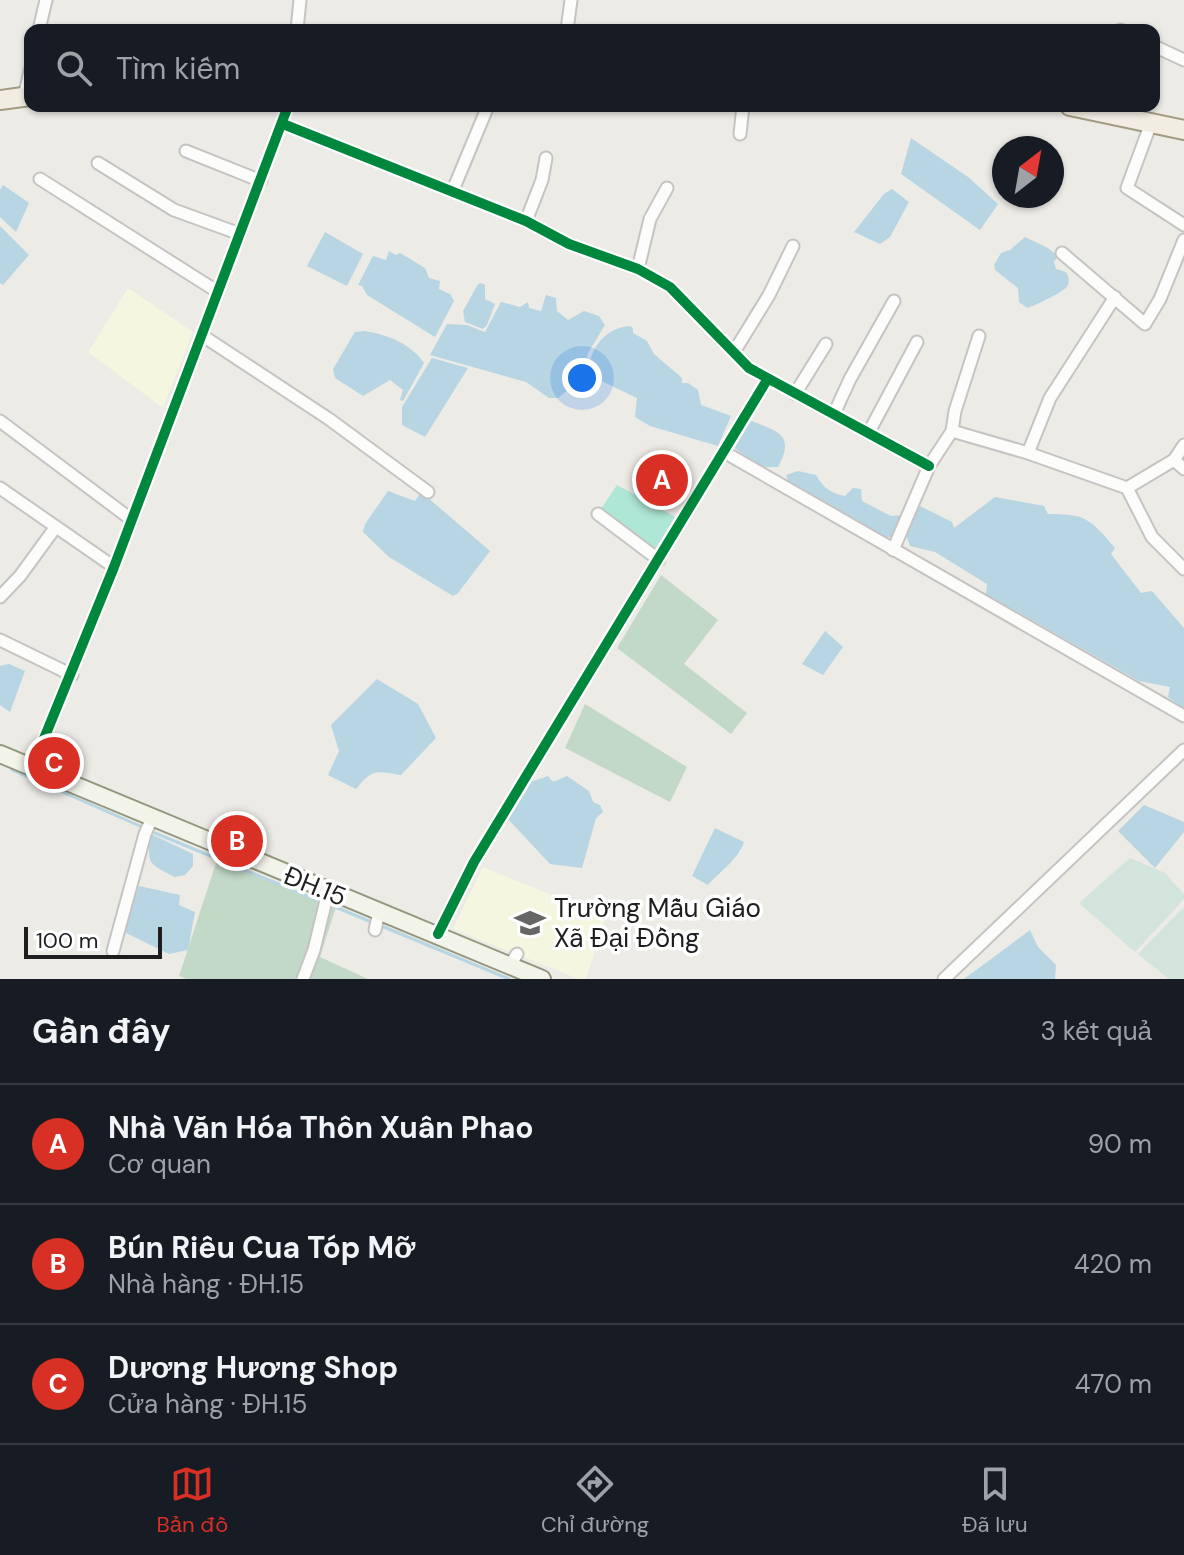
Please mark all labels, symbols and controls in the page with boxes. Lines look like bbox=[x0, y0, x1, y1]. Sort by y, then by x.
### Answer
search box bbox=[24, 24, 1160, 112]
icon: search bbox=[52, 46, 96, 90]
text: Tìm kiếm bbox=[116, 49, 240, 88]
north arrow bbox=[992, 136, 1064, 208]
your location bbox=[562, 358, 602, 398]
pin: A bbox=[636, 450, 688, 510]
pin: C bbox=[28, 733, 80, 793]
pin: B bbox=[211, 811, 263, 871]
street label: ĐH.15 bbox=[279, 858, 351, 914]
place label: Trường Mẫu Giáo Xã Đại Đồng bbox=[554, 891, 761, 955]
school or university icon: Trường Mẫu Giáo Xã Đại Đồng bbox=[513, 906, 547, 940]
scale bar bbox=[24, 923, 162, 959]
text: 100 m bbox=[36, 926, 98, 955]
text: Gần đây bbox=[32, 1009, 170, 1054]
text: 3 kết quả bbox=[1040, 1014, 1152, 1048]
text: Nhà Văn Hóa Thôn Xuân Phao bbox=[108, 1108, 534, 1147]
text: A bbox=[49, 1127, 67, 1161]
text: 90 m bbox=[1088, 1127, 1152, 1161]
text: Cơ quan bbox=[108, 1147, 211, 1181]
text: Bún Riêu Cua Tóp Mỡ bbox=[108, 1228, 415, 1267]
text: B bbox=[50, 1247, 66, 1281]
text: 420 m bbox=[1074, 1247, 1152, 1281]
text: Nhà hàng · ĐH.15 bbox=[108, 1267, 304, 1301]
text: Dương Hương Shop bbox=[108, 1348, 398, 1387]
text: C bbox=[48, 1367, 68, 1401]
text: 470 m bbox=[1075, 1367, 1152, 1401]
text: Cửa hàng · ĐH.15 bbox=[108, 1387, 307, 1421]
tab: Bản đồ bbox=[156, 1462, 228, 1539]
tab: Chỉ đường bbox=[541, 1462, 649, 1539]
tab: Đã lưu bbox=[962, 1462, 1028, 1539]

